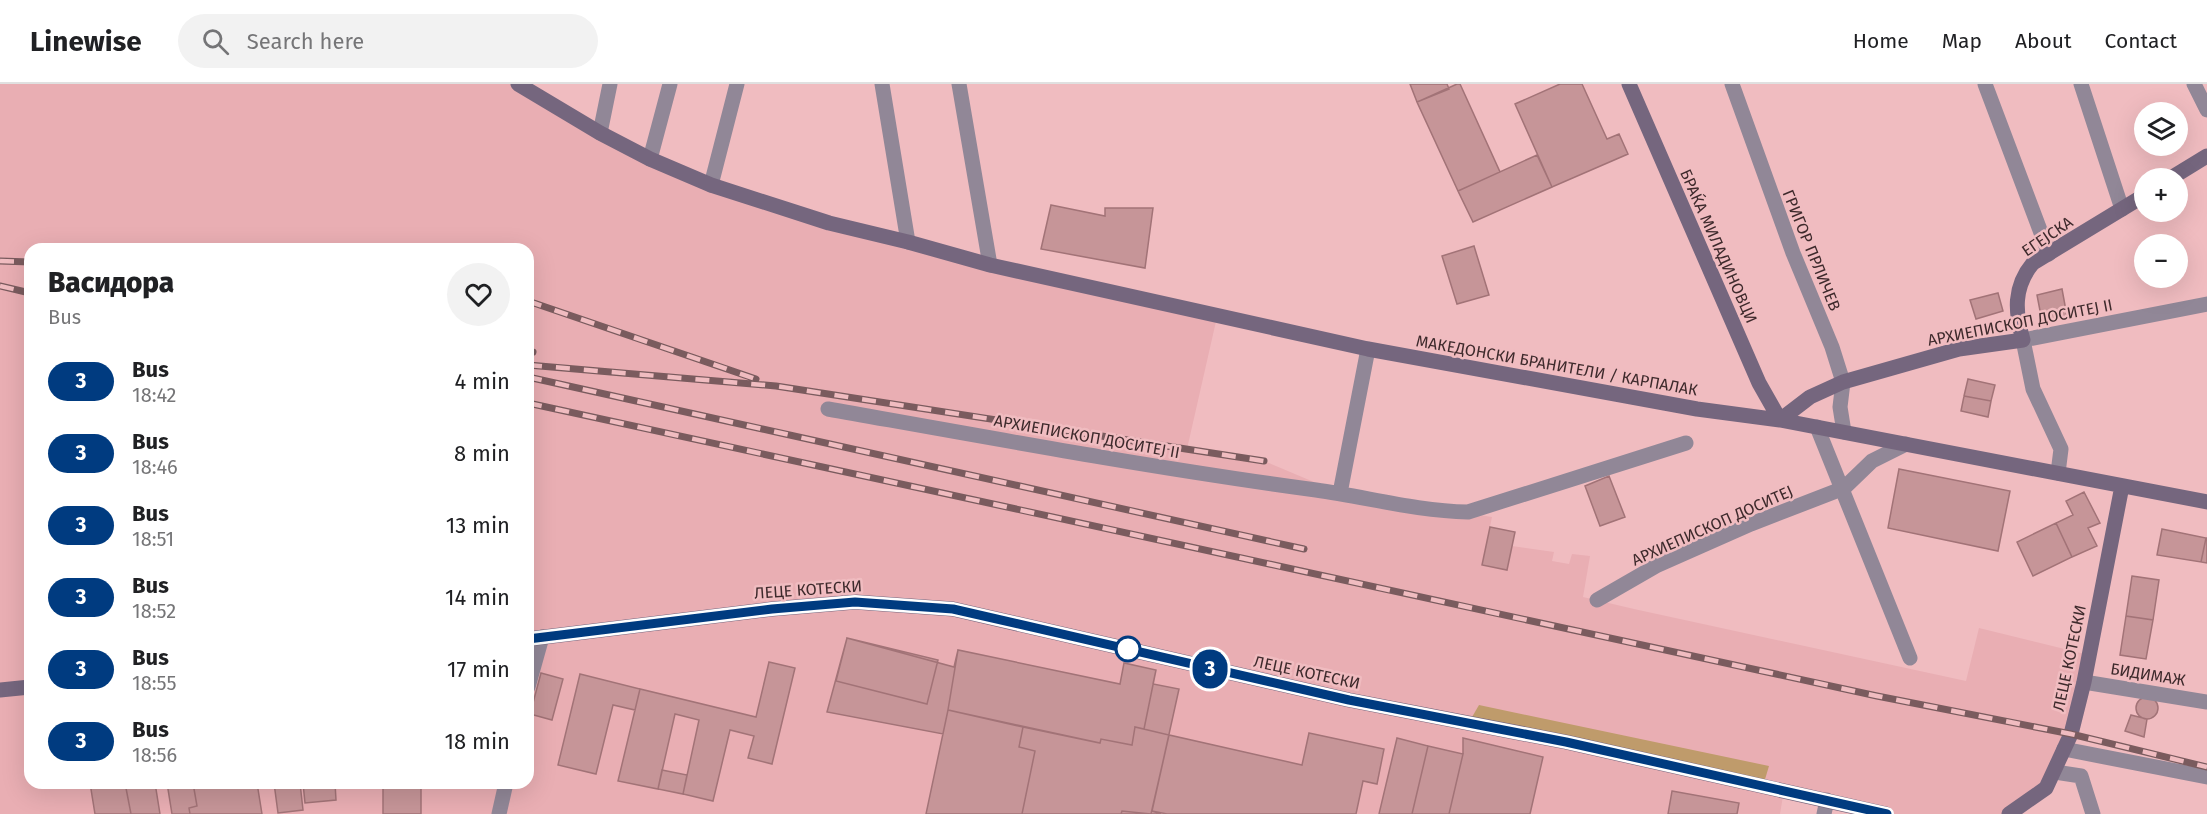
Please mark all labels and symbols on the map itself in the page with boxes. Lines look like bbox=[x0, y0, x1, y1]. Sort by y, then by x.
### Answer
street label: БРАЌА МИЛАДИНОВЦИ bbox=[1676, 166, 1762, 326]
street label: ГРИГОР ПРЛИЧЕВ bbox=[1779, 187, 1845, 314]
street label: ЕГЕЈСКА bbox=[2018, 212, 2077, 260]
street label: АРХИЕПИСКОП ДОСИТЕЈ II bbox=[1926, 295, 2114, 350]
street label: МАКЕДОНСКИ БРАНИТЕЛИ / КАРПАЛАК bbox=[1415, 331, 1700, 400]
street label: АРХИЕПИСКОП ДОСИТЕЈ II bbox=[993, 411, 1181, 462]
street label: АРХИЕПИСКОП ДОСИТЕЈ bbox=[1629, 481, 1796, 570]
street label: ЛЕЦЕ КОТЕСКИ bbox=[753, 576, 863, 603]
street label: ЛЕЦЕ КОТЕСКИ bbox=[2049, 603, 2090, 713]
unlabelled marker bbox=[1115, 636, 1141, 662]
line badge: 3 bbox=[1190, 650, 1230, 688]
street label: ЛЕЦЕ КОТЕСКИ bbox=[1252, 652, 1362, 693]
street label: БИДИМАЖ bbox=[2109, 659, 2188, 690]

